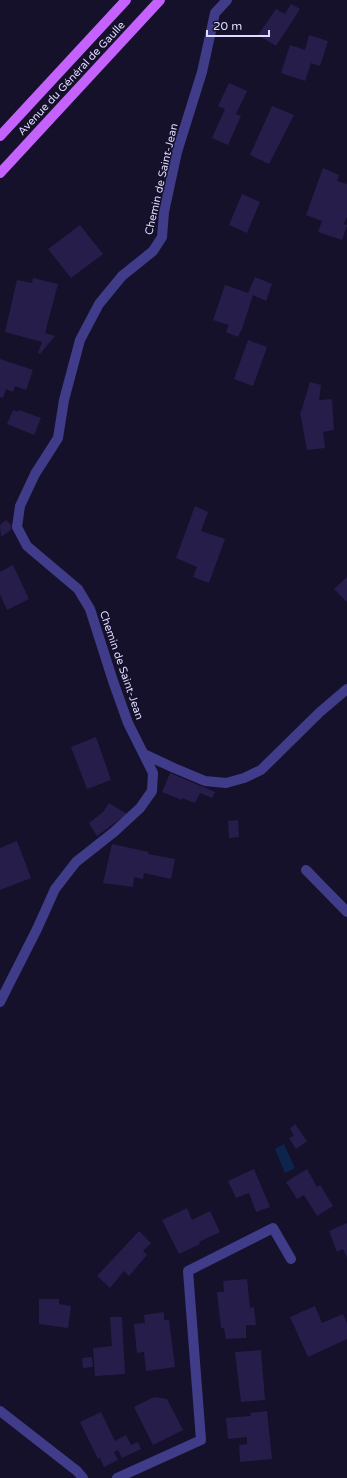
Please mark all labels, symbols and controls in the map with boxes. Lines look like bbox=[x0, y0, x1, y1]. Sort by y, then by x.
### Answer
scale bar bbox=[207, 12, 269, 38]
street label: Avenue du Général de Gaulle bbox=[15, 19, 128, 138]
text: 20 m bbox=[213, 19, 242, 33]
street label: Chemin de Saint-Jean bbox=[142, 122, 181, 236]
street label: Chemin de Saint-Jean bbox=[97, 609, 146, 721]

